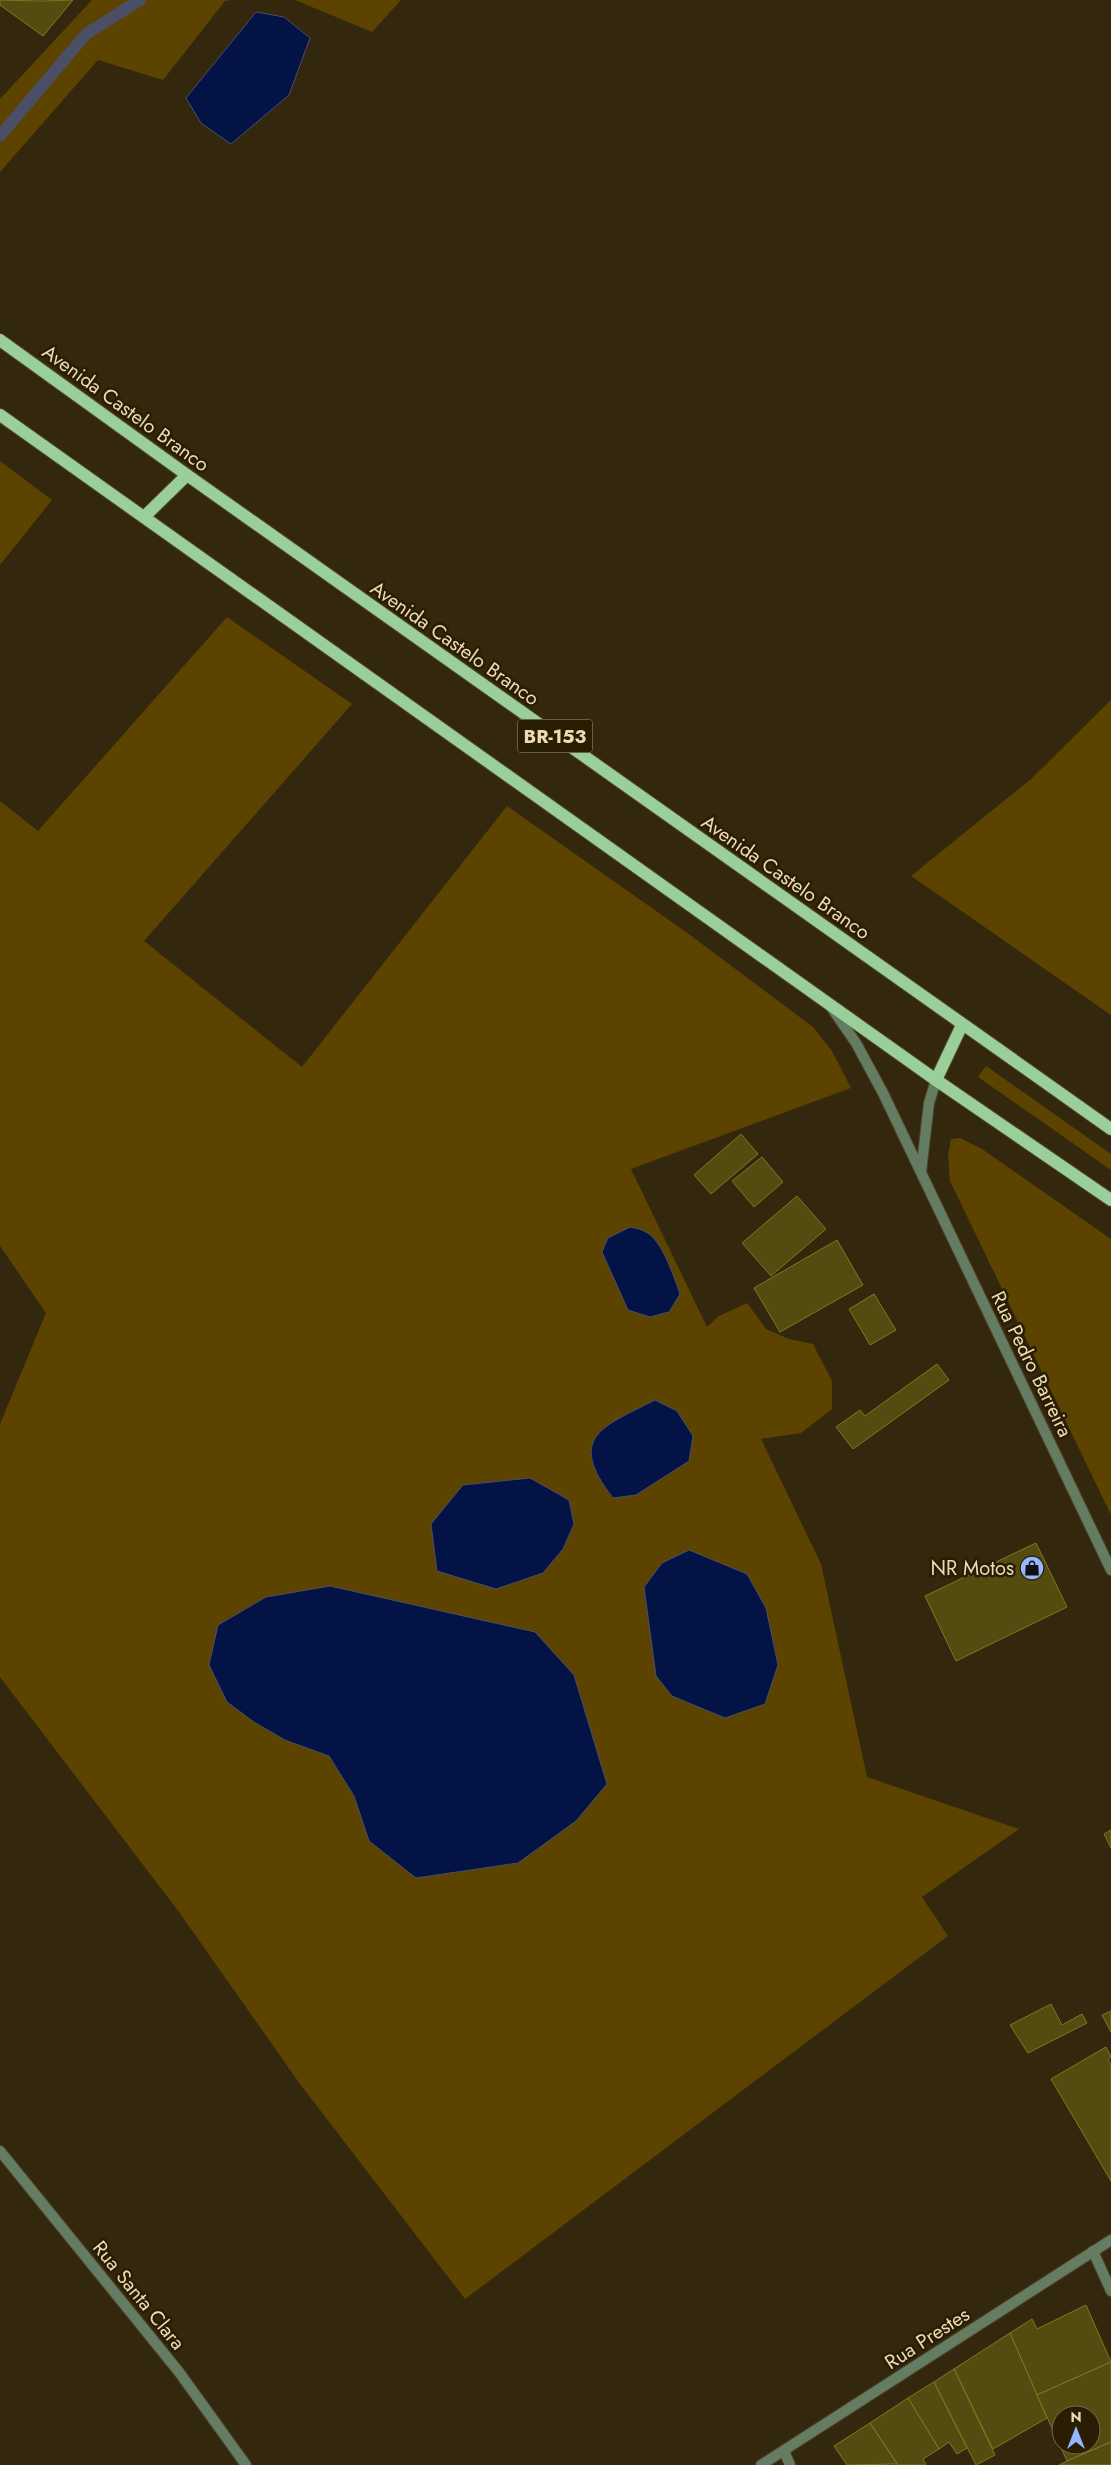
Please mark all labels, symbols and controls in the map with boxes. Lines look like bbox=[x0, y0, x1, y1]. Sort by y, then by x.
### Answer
street label: Avenida Castelo Branco bbox=[36, 338, 215, 479]
street label: Avenida Castelo Branco bbox=[364, 574, 545, 713]
road number: BR-153 bbox=[518, 719, 592, 752]
street label: Avenida Castelo Branco bbox=[695, 808, 876, 947]
street label: Rua Pedro Barreira bbox=[984, 1286, 1079, 1442]
place label: NR Motos bbox=[930, 1554, 1014, 1583]
shop icon: NR Motos bbox=[1019, 1555, 1045, 1581]
street label: Rua Santa Clara bbox=[85, 2234, 192, 2356]
street label: Rua Prestes bbox=[879, 2300, 975, 2377]
north arrow bbox=[1051, 2405, 1101, 2455]
text: N bbox=[1070, 2407, 1082, 2427]

